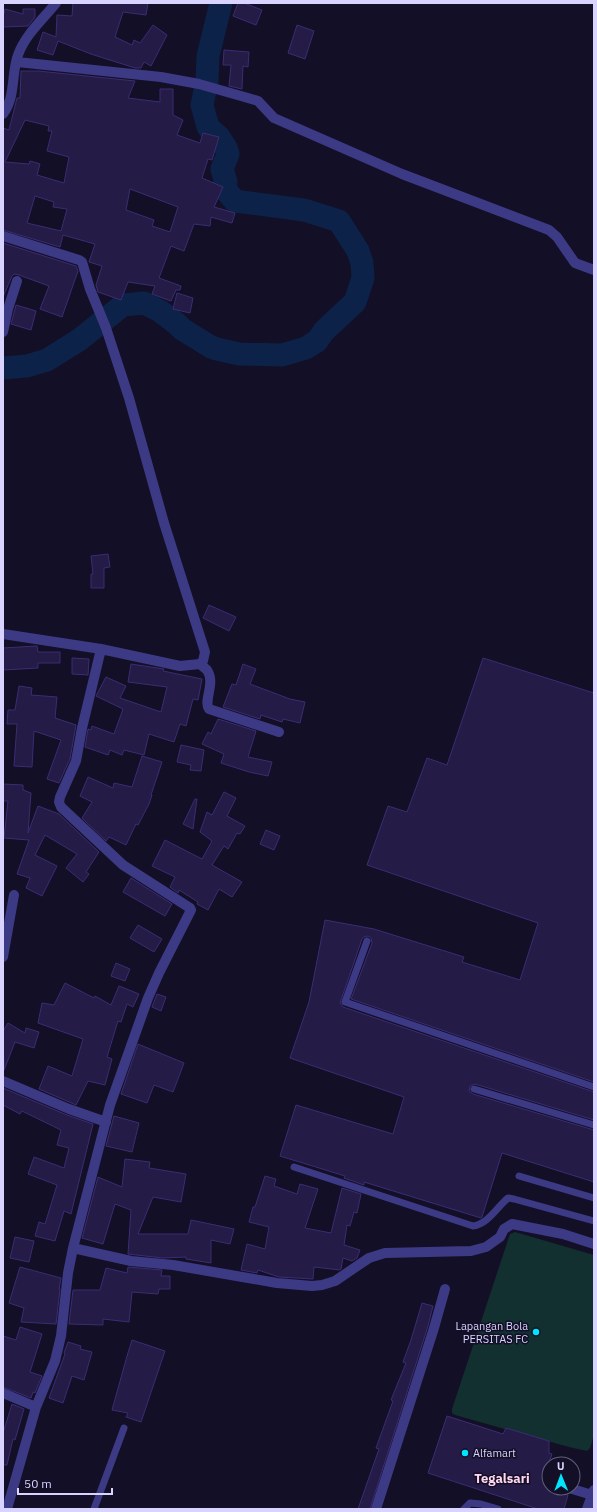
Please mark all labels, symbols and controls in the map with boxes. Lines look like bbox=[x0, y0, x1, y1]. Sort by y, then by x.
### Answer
place label: Lapangan Bola PERSITAS FC bbox=[455, 1319, 528, 1346]
marker: Lapangan Bola PERSITAS FC bbox=[531, 1327, 541, 1337]
place label: Alfamart bbox=[473, 1446, 516, 1460]
marker: Alfamart bbox=[460, 1448, 470, 1458]
north arrow bbox=[541, 1456, 581, 1496]
text: U bbox=[557, 1459, 565, 1473]
scale bar bbox=[18, 1470, 112, 1496]
district label: Tegalsari bbox=[474, 1470, 530, 1487]
text: 50 m bbox=[24, 1476, 52, 1491]

